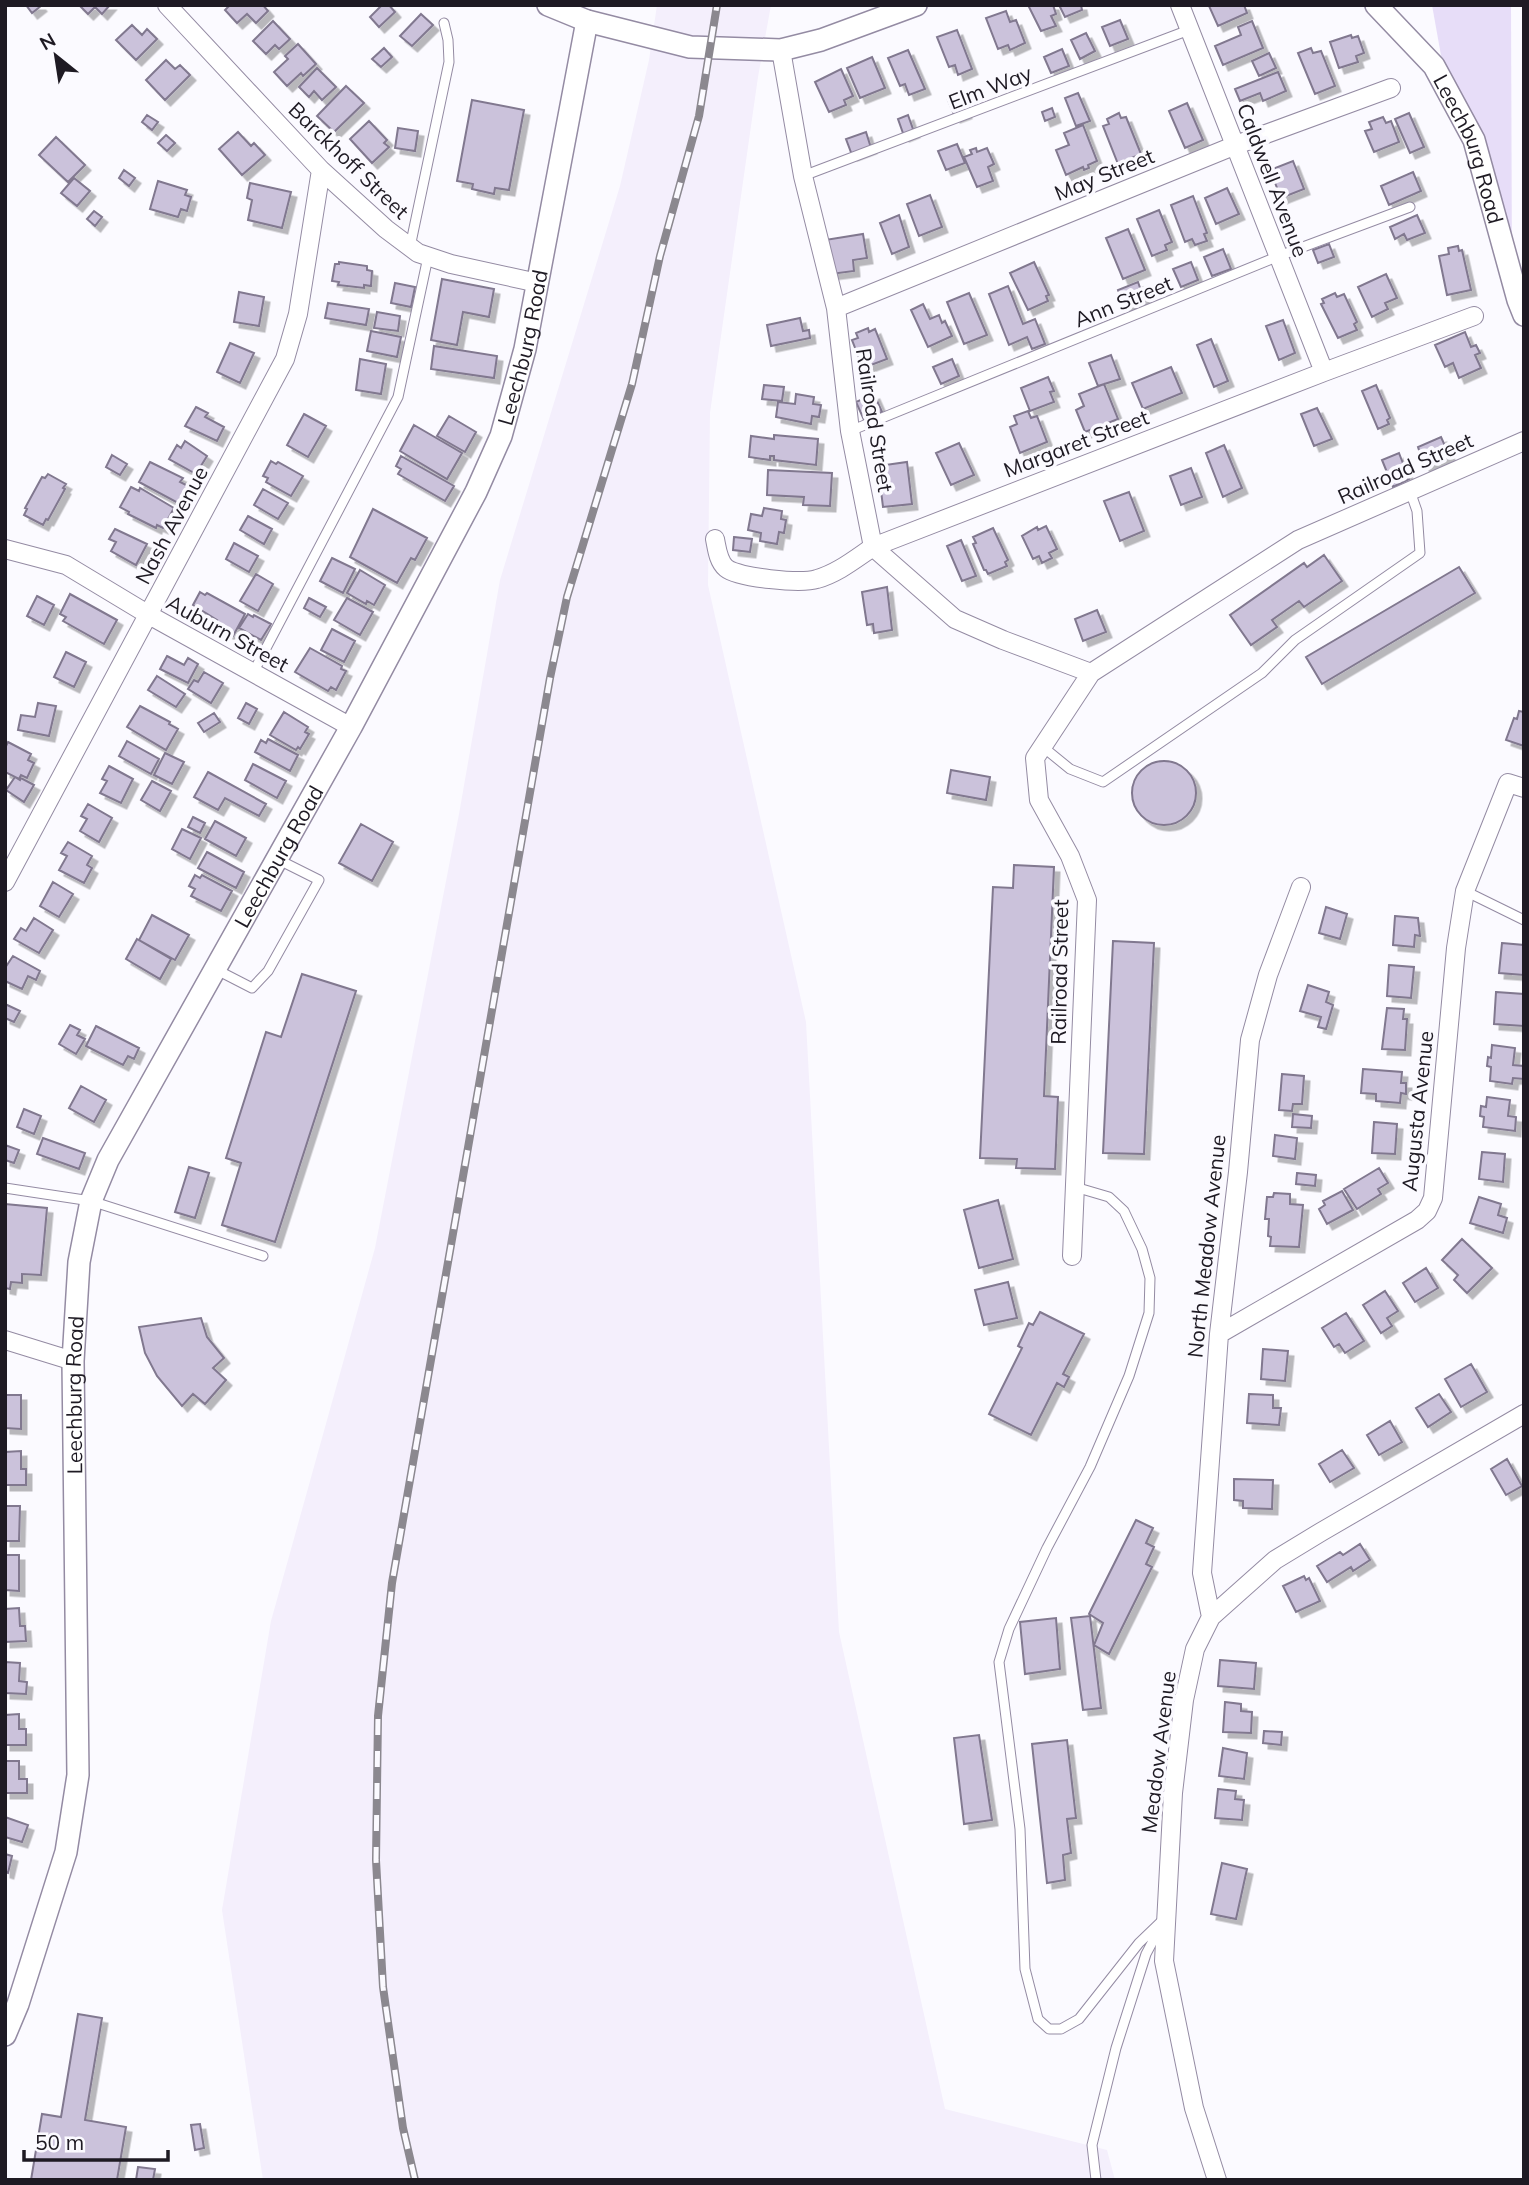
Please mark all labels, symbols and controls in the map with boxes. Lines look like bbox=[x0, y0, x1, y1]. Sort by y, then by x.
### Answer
north arrow bbox=[21, 21, 91, 91]
text: N bbox=[35, 27, 60, 55]
street label: Elm Way bbox=[945, 59, 1035, 115]
street label: Leechburg Road bbox=[1428, 70, 1509, 226]
street label: Barckhoff Street bbox=[283, 96, 415, 224]
street label: Caldwell Avenue bbox=[1232, 100, 1314, 260]
street label: May Street bbox=[1050, 142, 1158, 206]
street label: Leechburg Road bbox=[492, 268, 553, 428]
street label: Ann Street bbox=[1070, 270, 1176, 332]
street label: Railroad Street bbox=[851, 346, 899, 494]
street label: Margaret Street bbox=[1000, 403, 1152, 483]
street label: Railroad Street bbox=[1333, 427, 1477, 509]
street label: Nash Avenue bbox=[129, 462, 213, 588]
street label: Auburn Street bbox=[162, 589, 294, 677]
street label: Leechburg Road bbox=[228, 781, 329, 932]
street label: Railroad Street bbox=[1045, 899, 1073, 1045]
street label: Augusta Avenue bbox=[1396, 1029, 1438, 1193]
street label: North Meadow Avenue bbox=[1181, 1133, 1231, 1359]
street label: Leechburg Road bbox=[60, 1315, 89, 1475]
street label: Meadow Avenue bbox=[1135, 1669, 1181, 1835]
scale bar bbox=[24, 2118, 168, 2162]
text: 50 m bbox=[35, 2129, 84, 2155]

